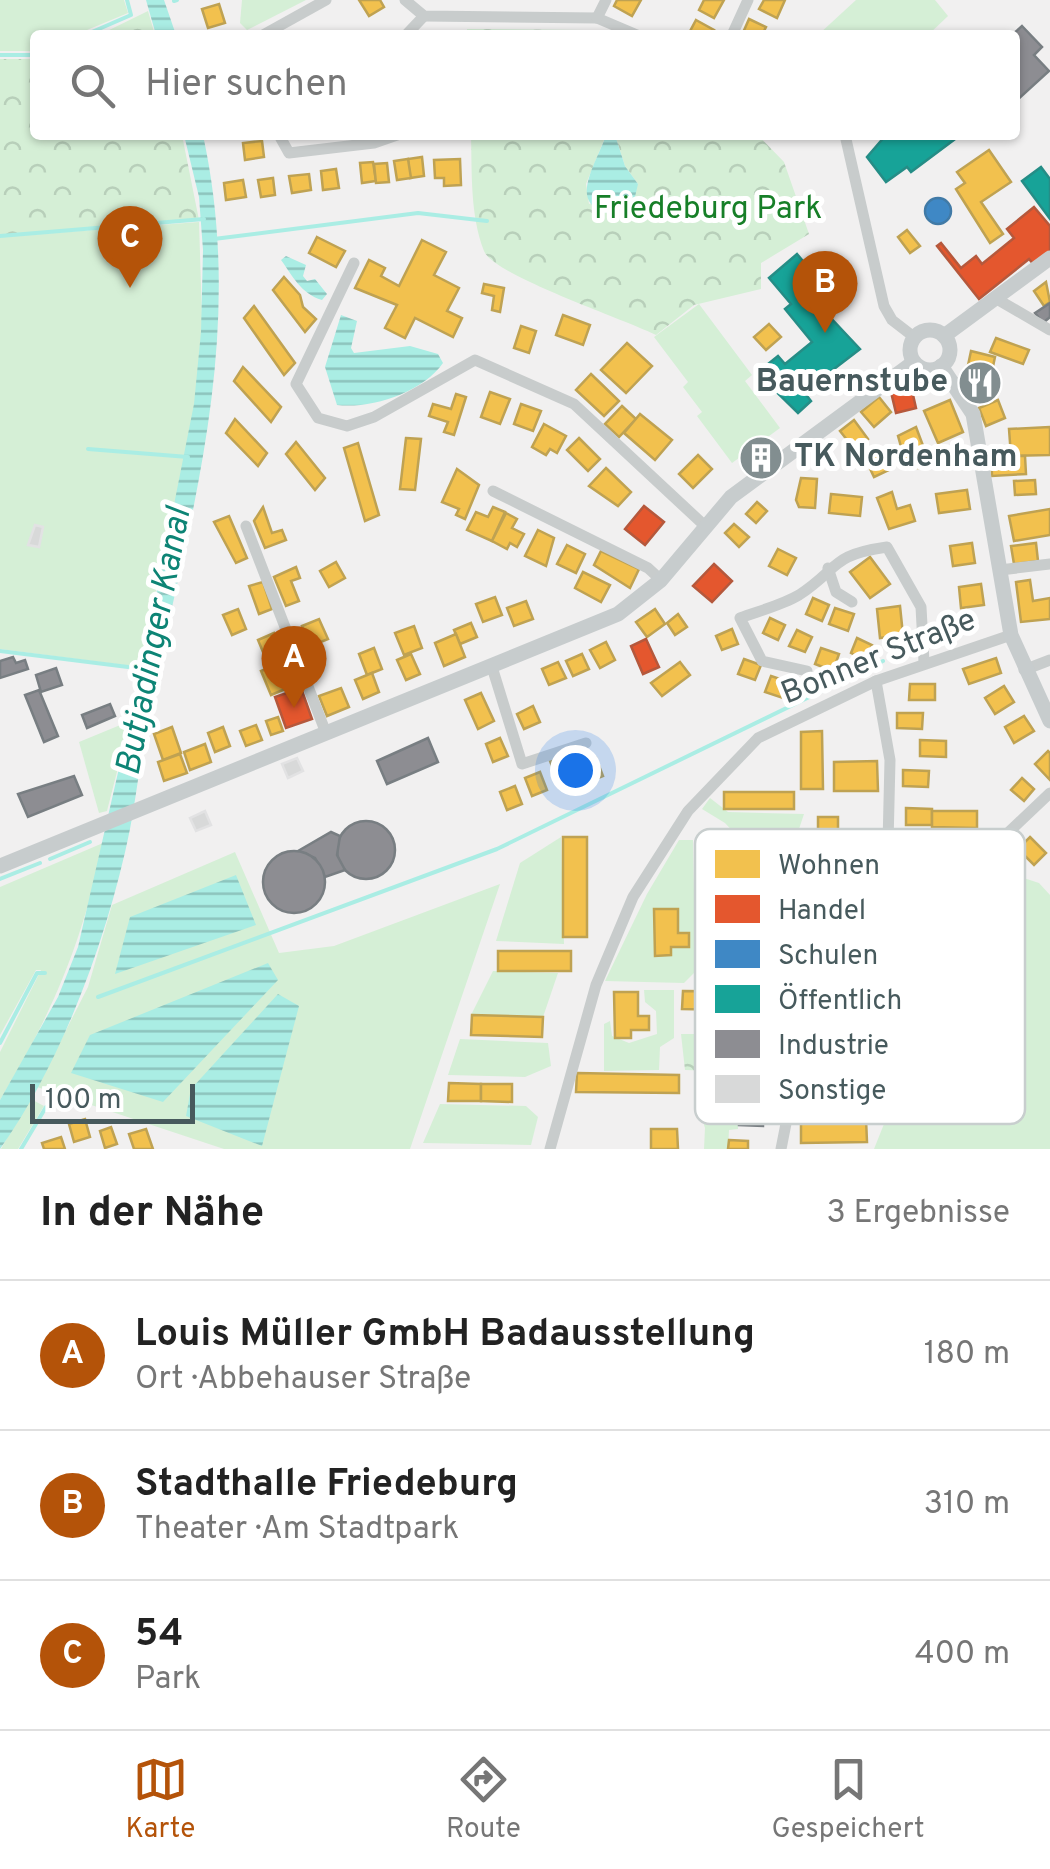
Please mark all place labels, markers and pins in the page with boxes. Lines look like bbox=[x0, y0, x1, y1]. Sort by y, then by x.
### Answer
pin: C bbox=[98, 206, 162, 288]
pin: B bbox=[792, 250, 858, 333]
restaurant icon: Bauernstube bbox=[957, 360, 1003, 406]
place label: Bauernstube bbox=[756, 363, 948, 403]
building icon: TK Nordenham bbox=[738, 435, 784, 481]
place label: TK Nordenham bbox=[794, 438, 1018, 478]
pin: A bbox=[262, 626, 326, 708]

